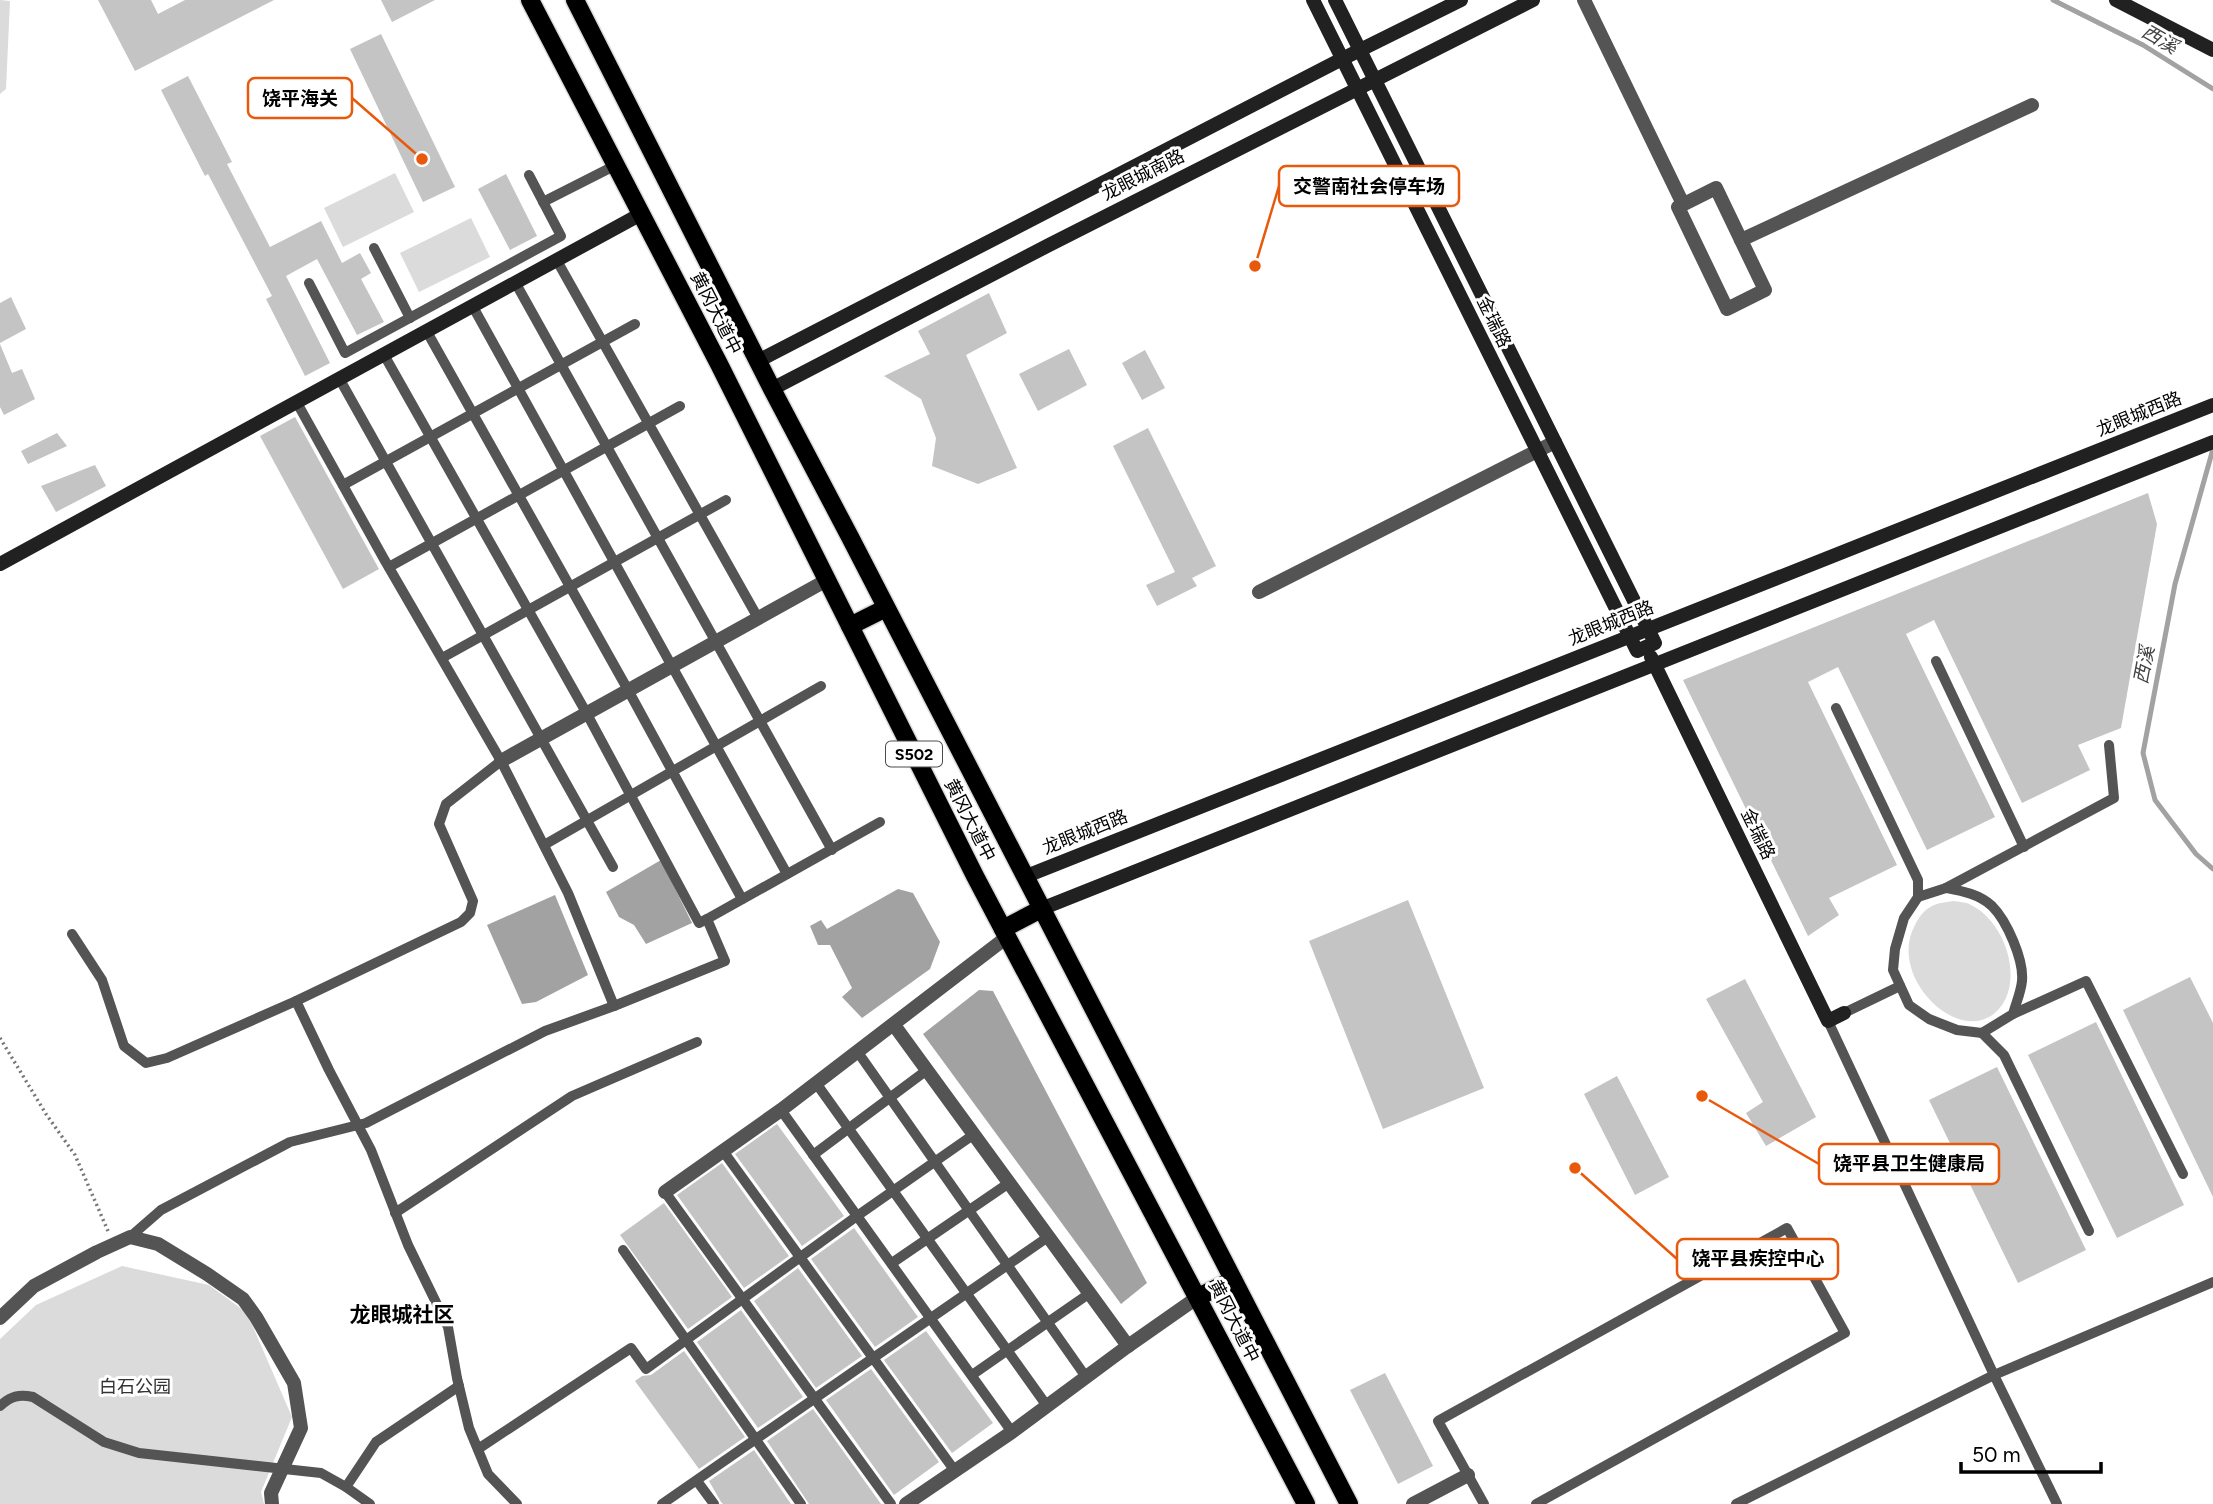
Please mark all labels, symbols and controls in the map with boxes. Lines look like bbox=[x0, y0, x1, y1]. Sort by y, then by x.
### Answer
water label: 西溪 bbox=[2138, 20, 2184, 59]
callout: 饶平海关 bbox=[248, 78, 352, 118]
text: 饶平海关 bbox=[262, 87, 338, 110]
street label: 龙眼城南路 bbox=[1098, 145, 1188, 205]
callout: 交警南社会停车场 bbox=[1279, 166, 1459, 206]
text: 交警南社会停车场 bbox=[1293, 175, 1445, 198]
street label: 黄冈大道中 bbox=[686, 268, 746, 358]
street label: 金瑞路 bbox=[1472, 293, 1516, 351]
street label: 龙眼城西路 bbox=[2093, 387, 2185, 441]
street label: 龙眼城西路 bbox=[1565, 596, 1657, 650]
water label: 西溪 bbox=[2129, 642, 2159, 686]
road number: S502 bbox=[886, 741, 942, 766]
street label: 黄冈大道中 bbox=[940, 775, 1000, 865]
street label: 龙眼城西路 bbox=[1039, 805, 1131, 859]
street label: 金瑞路 bbox=[1736, 805, 1780, 863]
callout: 饶平县卫生健康局 bbox=[1819, 1144, 1999, 1184]
text: 饶平县卫生健康局 bbox=[1833, 1152, 1985, 1175]
callout: 饶平县疾控中心 bbox=[1677, 1239, 1838, 1279]
text: 饶平县疾控中心 bbox=[1691, 1247, 1825, 1270]
street label: 黄冈大道中 bbox=[1204, 1276, 1264, 1366]
district label: 龙眼城社区 bbox=[350, 1302, 455, 1327]
park label: 白石公园 bbox=[99, 1376, 171, 1398]
scale bar bbox=[1961, 1430, 2101, 1474]
text: 50 m bbox=[1972, 1442, 2021, 1467]

